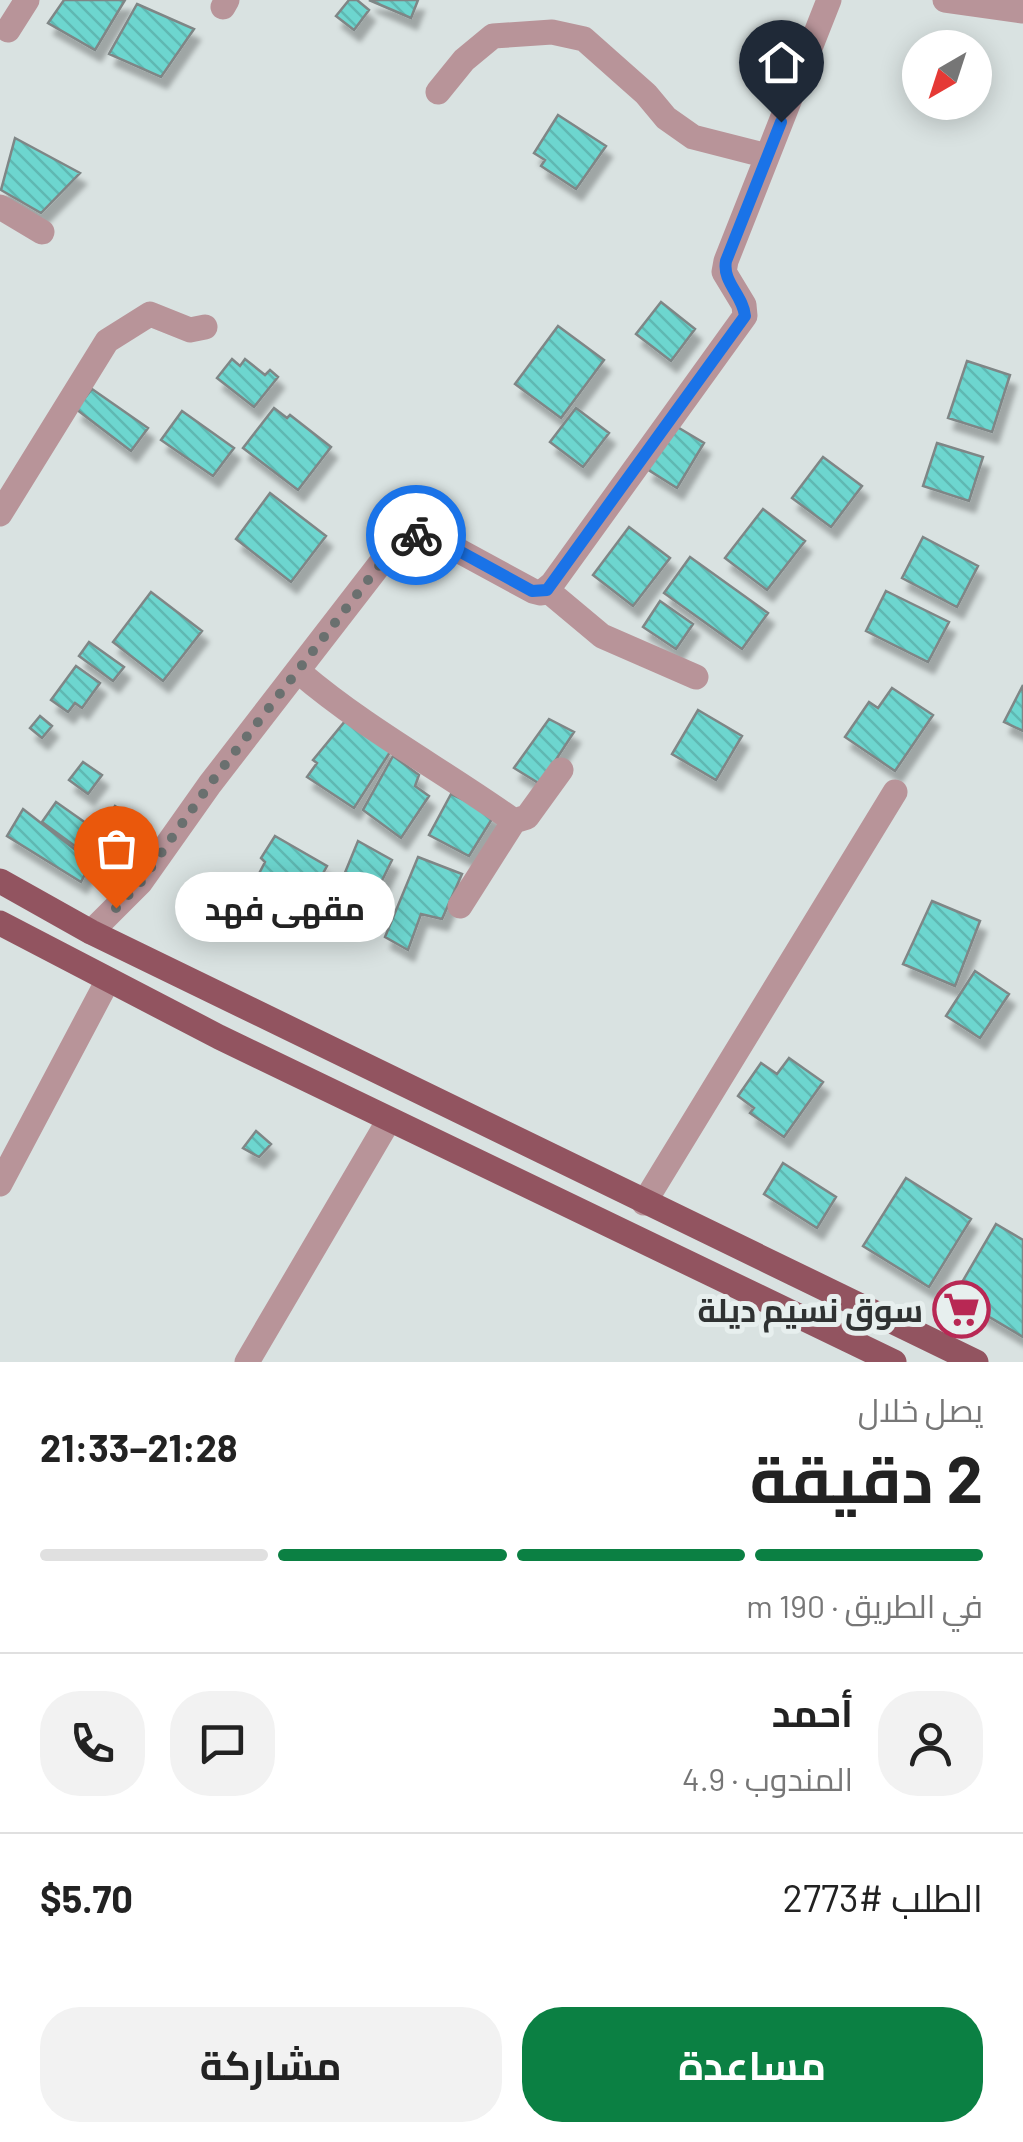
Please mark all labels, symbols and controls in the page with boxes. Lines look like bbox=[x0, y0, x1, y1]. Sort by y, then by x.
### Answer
pin bbox=[739, 20, 824, 123]
north arrow bbox=[902, 30, 992, 120]
map controls bbox=[902, 30, 992, 120]
icon: home bbox=[754, 35, 809, 90]
courier bbox=[366, 485, 466, 585]
icon: bike bbox=[389, 508, 444, 563]
pin bbox=[74, 806, 159, 909]
icon: bag bbox=[89, 821, 144, 876]
callout: مقهى فهد bbox=[176, 873, 396, 943]
text: مقهى فهد bbox=[205, 888, 365, 926]
supermarket icon: سوق نسيم ديلة bbox=[932, 1279, 992, 1339]
place label: سوق نسيم ديلة bbox=[697, 1290, 923, 1333]
text: يصل خلال bbox=[858, 1390, 983, 1428]
text: 21:28–21:33 bbox=[40, 1424, 238, 1470]
text: 2 دقيقة bbox=[750, 1438, 983, 1516]
text: في الطريق · 190 m bbox=[746, 1586, 983, 1624]
text: أحمد bbox=[772, 1689, 853, 1735]
button: phone bbox=[40, 1691, 145, 1796]
button: chat bbox=[170, 1691, 275, 1796]
button: person bbox=[878, 1691, 983, 1796]
text: المندوب · 4.9 bbox=[682, 1759, 853, 1797]
text: الطلب #2773 bbox=[783, 1874, 983, 1920]
text: $5.70 bbox=[40, 1875, 133, 1921]
button: مشاركة bbox=[40, 2007, 502, 2122]
button: مساعدة bbox=[522, 2007, 983, 2122]

